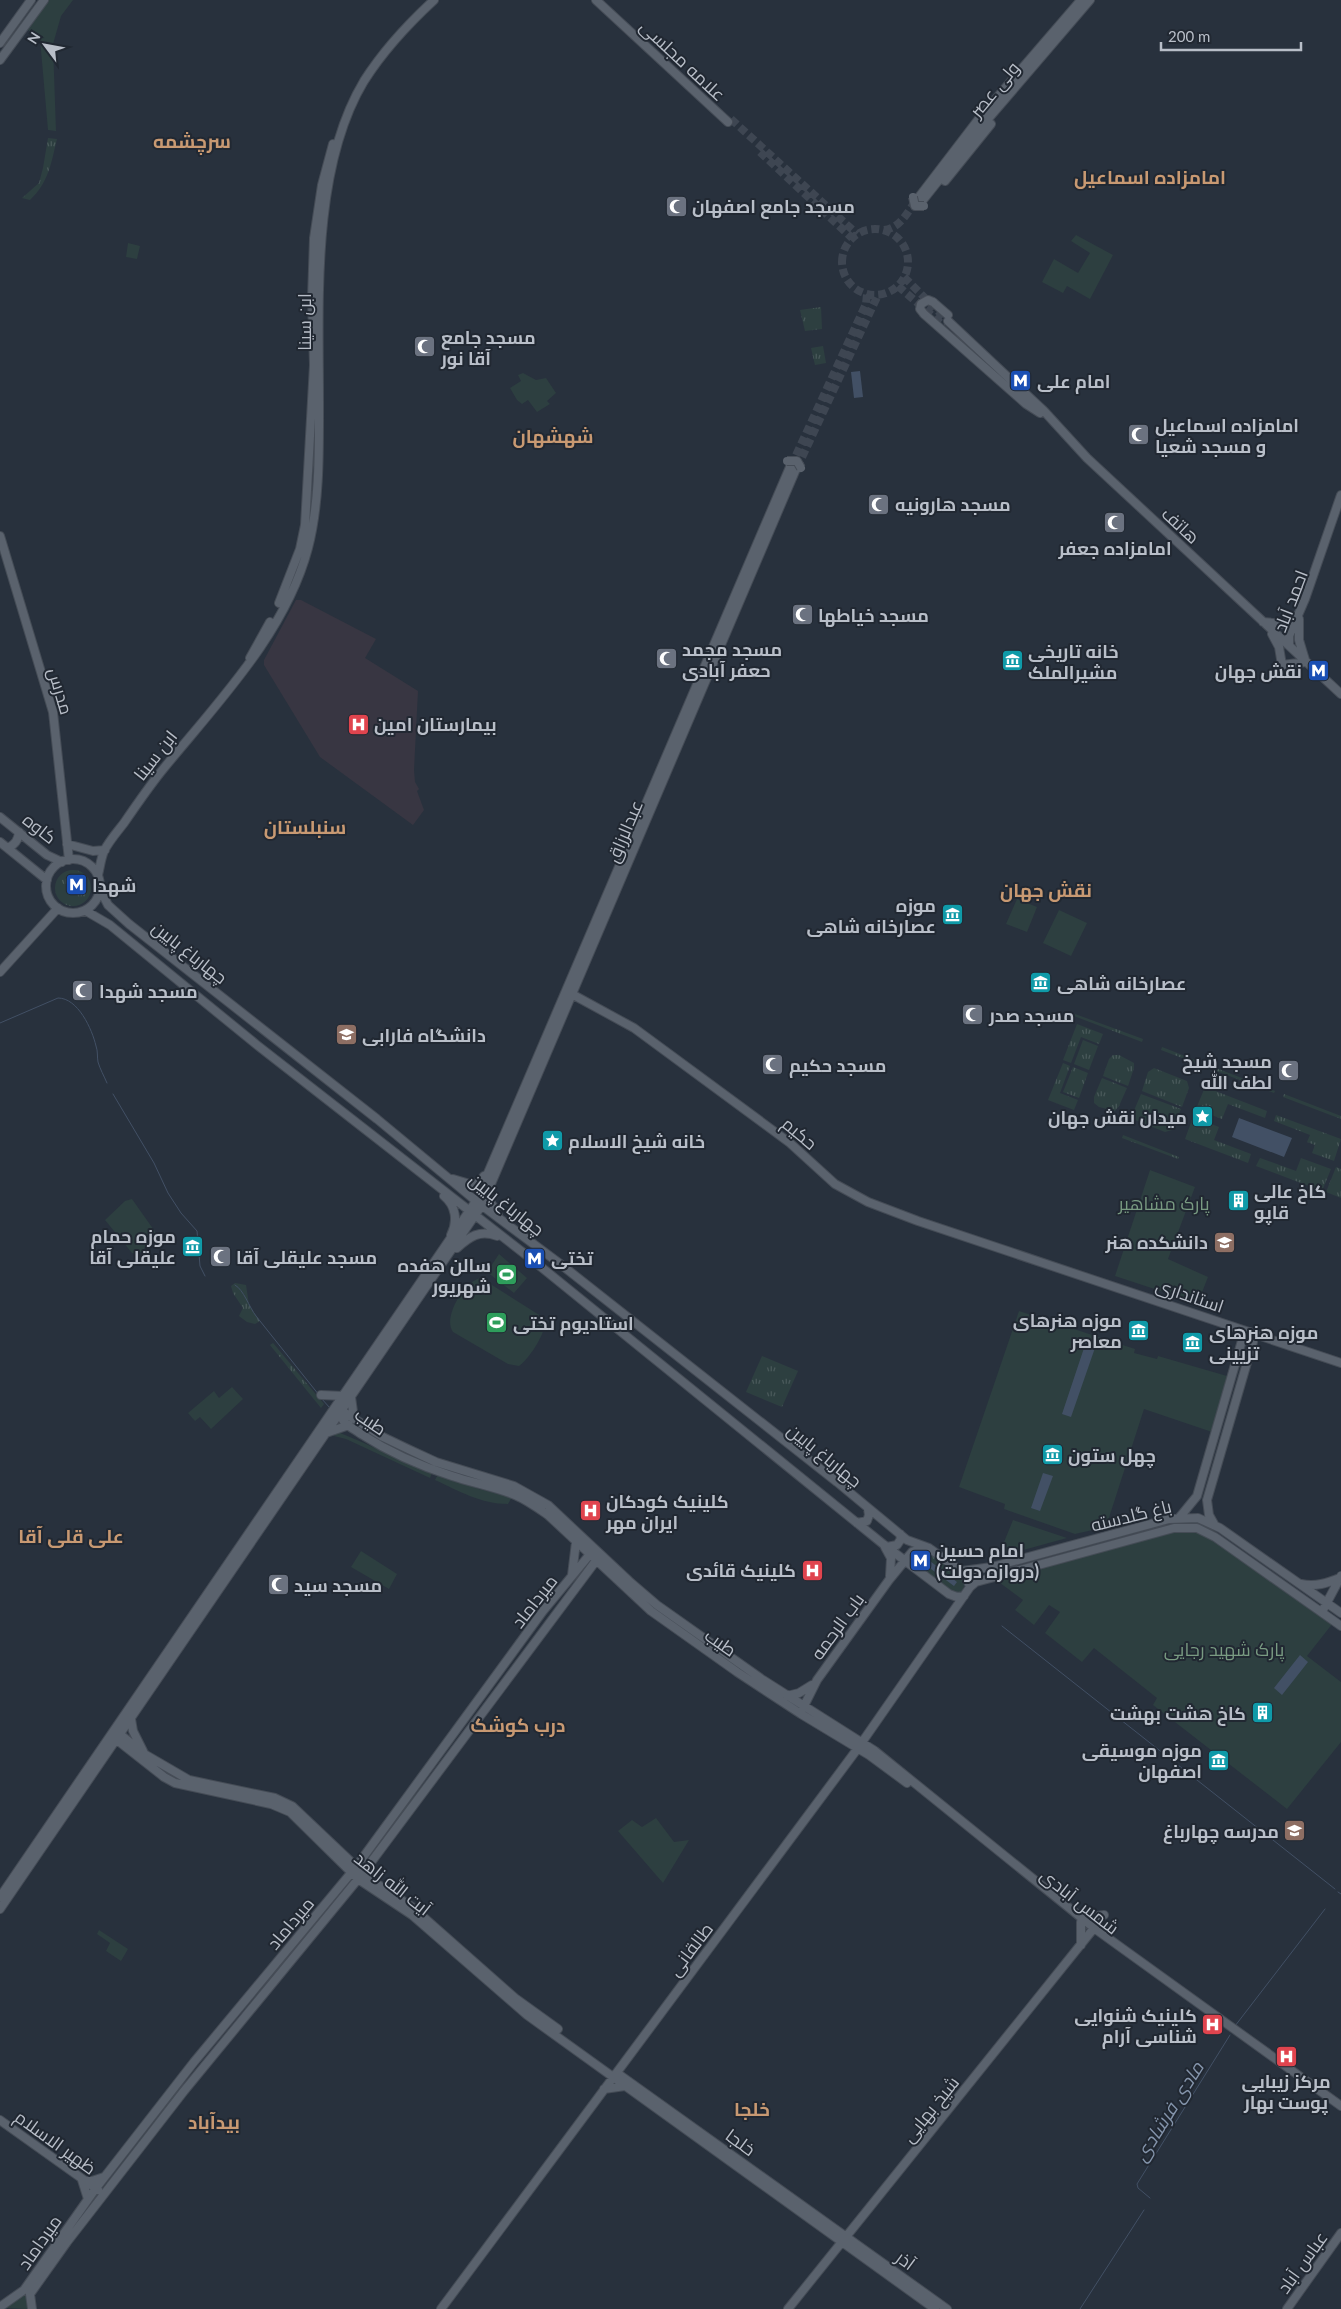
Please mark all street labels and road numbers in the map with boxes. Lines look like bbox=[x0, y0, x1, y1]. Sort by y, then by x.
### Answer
street label: علامه مجلسی bbox=[635, 15, 730, 106]
street label: ولی عصر bbox=[964, 57, 1024, 123]
street label: ابن سینا bbox=[293, 293, 316, 351]
street label: هاتف bbox=[1158, 502, 1204, 548]
street label: احمد آباد bbox=[1268, 567, 1312, 635]
street label: مدرس bbox=[43, 665, 78, 717]
street label: ابن سینا bbox=[129, 726, 182, 785]
street label: عبدالرزاق bbox=[601, 796, 649, 866]
street label: کاوه bbox=[18, 808, 61, 849]
street label: چهارباغ پایین bbox=[147, 916, 232, 990]
street label: حکیم bbox=[777, 1112, 822, 1155]
street label: چهارباغ پایین bbox=[464, 1168, 549, 1242]
street label: استانداری bbox=[1153, 1273, 1227, 1318]
street label: طیب bbox=[351, 1403, 391, 1439]
street label: چهارباغ پایین bbox=[782, 1418, 867, 1493]
street label: باغ گلدسته bbox=[1088, 1494, 1174, 1538]
street label: میرداماد bbox=[506, 1570, 562, 1633]
street label: باب الرحمه bbox=[806, 1589, 869, 1664]
street label: طیب bbox=[701, 1623, 741, 1661]
street label: آیت الله زاهد bbox=[350, 1846, 436, 1921]
street label: شمس آبادی bbox=[1036, 1863, 1124, 1939]
street label: میرداماد bbox=[262, 1892, 319, 1954]
street label: طالقانی bbox=[663, 1918, 718, 1981]
street label: شیخ بهایی bbox=[897, 2071, 965, 2148]
street label: ظهیر الاسلام bbox=[10, 2105, 101, 2181]
street label: خلجا bbox=[722, 2124, 760, 2160]
street label: میرداماد bbox=[12, 2211, 66, 2274]
street label: عباس آباد bbox=[1272, 2227, 1333, 2298]
street label: آذر bbox=[891, 2245, 920, 2275]

